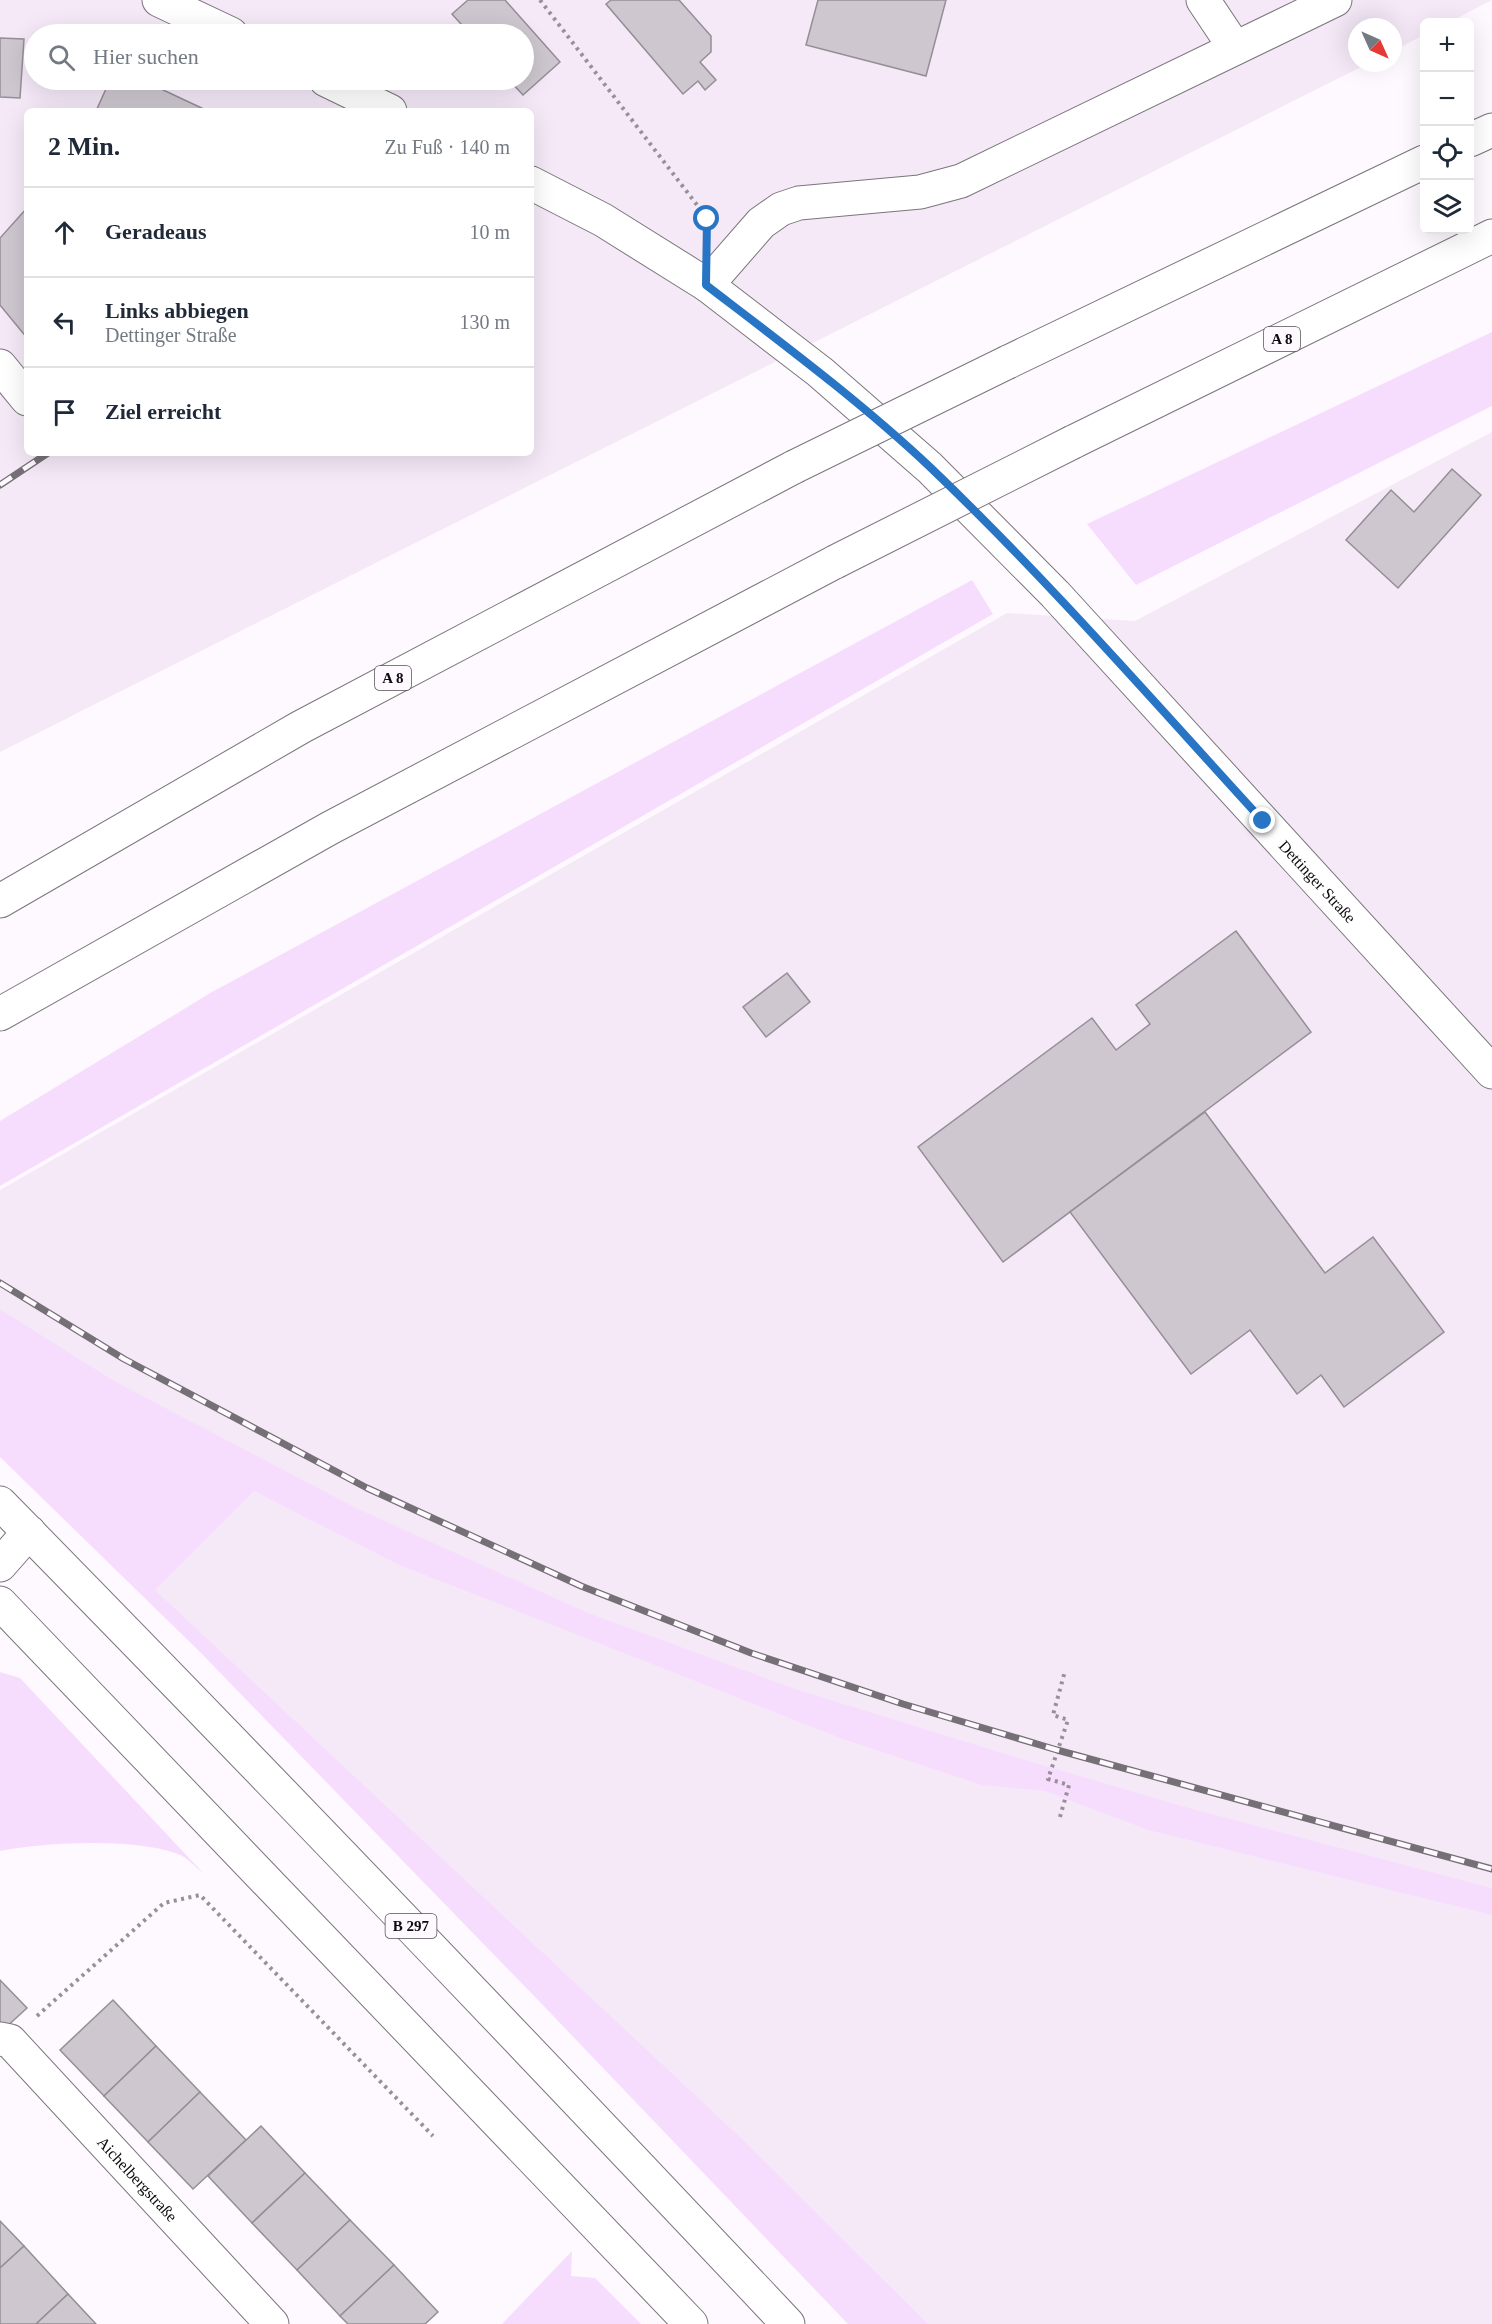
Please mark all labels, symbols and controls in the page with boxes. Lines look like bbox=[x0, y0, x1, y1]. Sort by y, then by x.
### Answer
north arrow bbox=[1348, 18, 1402, 72]
map controls bbox=[1420, 18, 1474, 234]
button: + bbox=[1420, 18, 1474, 72]
search box bbox=[24, 24, 534, 90]
icon: search bbox=[45, 41, 78, 74]
text: Hier suchen bbox=[93, 44, 199, 69]
button: − bbox=[1420, 72, 1474, 126]
button: locate bbox=[1420, 126, 1474, 180]
text: 2 Min. bbox=[48, 132, 120, 161]
text: Zu Fuß · 140 m bbox=[384, 136, 510, 158]
button: layers bbox=[1420, 180, 1474, 234]
route start bbox=[693, 205, 719, 231]
icon: ahead bbox=[48, 216, 81, 249]
text: Geradeaus bbox=[105, 219, 206, 244]
text: 10 m bbox=[469, 221, 510, 243]
text: Links abbiegen bbox=[105, 298, 249, 323]
icon: left bbox=[48, 306, 81, 339]
text: 130 m bbox=[459, 311, 510, 333]
text: Dettinger Straße bbox=[105, 324, 237, 346]
road number: A 8 bbox=[1264, 327, 1300, 351]
icon: arrive bbox=[48, 396, 81, 429]
text: Ziel erreicht bbox=[105, 399, 221, 424]
road number: A 8 bbox=[375, 666, 411, 690]
route end bbox=[1249, 807, 1275, 833]
street label: Dettinger Straße bbox=[1276, 837, 1360, 926]
road number: B 297 bbox=[386, 1914, 436, 1938]
street label: Aichelbergstraße bbox=[94, 2133, 181, 2225]

